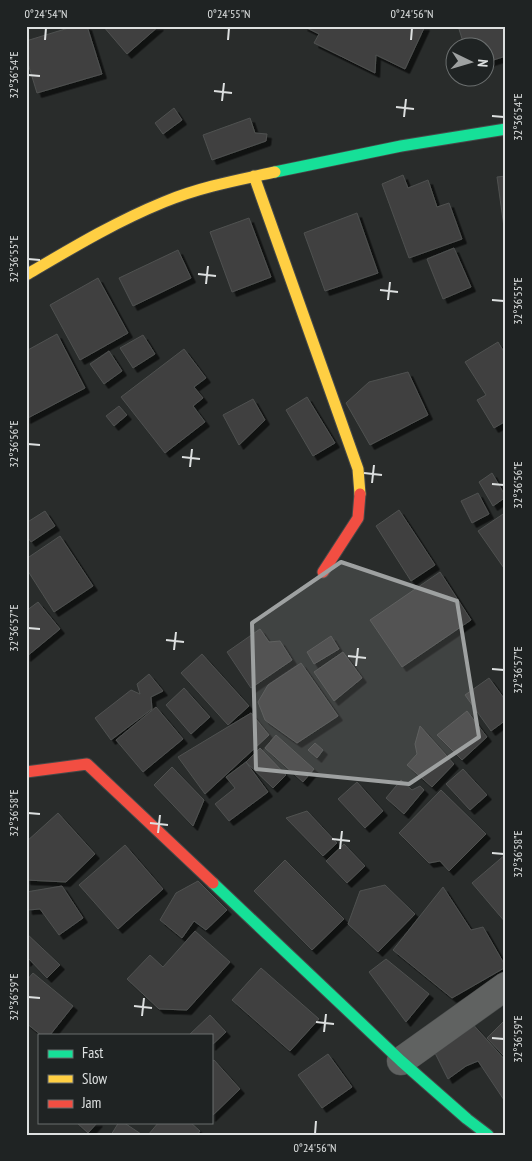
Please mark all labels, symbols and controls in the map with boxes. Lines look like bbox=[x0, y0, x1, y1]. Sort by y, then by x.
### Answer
text: 0°24'54"N bbox=[24, 6, 68, 21]
text: 0°24'55"N bbox=[207, 6, 251, 21]
text: 0°24'56"N bbox=[390, 6, 434, 21]
north arrow bbox=[444, 38, 494, 88]
text: 32°36'54"E bbox=[6, 51, 21, 99]
text: N bbox=[474, 59, 492, 68]
text: 32°36'54"E bbox=[510, 93, 525, 141]
text: 32°36'55"E bbox=[6, 235, 21, 283]
text: 32°36'55"E bbox=[510, 277, 525, 325]
text: 32°36'56"E bbox=[6, 420, 21, 468]
text: 32°36'56"E bbox=[510, 461, 525, 509]
text: 32°36'57"E bbox=[6, 604, 21, 652]
text: 32°36'57"E bbox=[510, 646, 525, 694]
text: 32°36'58"E bbox=[6, 789, 21, 837]
text: 32°36'58"E bbox=[510, 830, 525, 878]
text: 32°36'59"E bbox=[6, 973, 21, 1021]
text: 32°36'59"E bbox=[510, 1015, 525, 1063]
legend bbox=[38, 1034, 212, 1124]
text: Fast bbox=[82, 1043, 103, 1062]
text: Slow bbox=[82, 1069, 107, 1088]
text: Jam bbox=[81, 1093, 101, 1112]
text: 0°24'56"N bbox=[293, 1140, 337, 1155]

